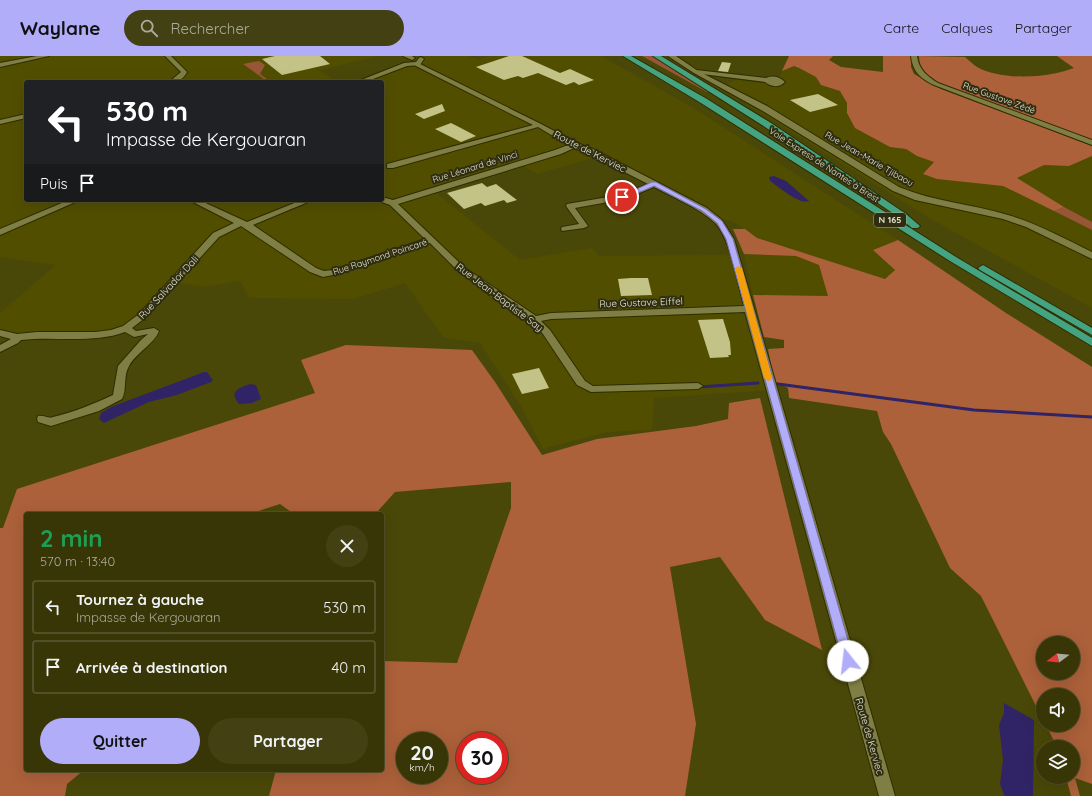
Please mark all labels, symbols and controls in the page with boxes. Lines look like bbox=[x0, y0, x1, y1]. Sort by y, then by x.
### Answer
search box bbox=[124, 10, 404, 46]
text: Waylane bbox=[20, 16, 100, 40]
icon: search bbox=[138, 17, 160, 39]
text: Rechercher bbox=[170, 19, 250, 38]
text: Carte bbox=[884, 19, 919, 37]
text: Calques bbox=[941, 19, 993, 37]
text: Partager bbox=[1015, 19, 1072, 37]
street label: Rue Gustave Zédé bbox=[961, 79, 1037, 116]
text: 530 m bbox=[106, 93, 188, 128]
icon: left bbox=[40, 96, 92, 148]
street label: Voie Express de Nantes à Brest bbox=[767, 125, 881, 204]
text: Impasse de Kergouaran bbox=[106, 128, 306, 151]
street label: Route de Kerviec bbox=[551, 128, 628, 175]
street label: Rue Jean-Marie Tjibaou bbox=[823, 129, 915, 188]
street label: Rue Léonard de Vinci bbox=[431, 148, 519, 185]
icon: arrive bbox=[76, 172, 98, 194]
text: Puis bbox=[40, 174, 68, 193]
pin bbox=[605, 180, 639, 214]
icon: arrive bbox=[611, 186, 633, 208]
road number: N 165 bbox=[874, 213, 906, 227]
street label: Rue Raymond Poincaré bbox=[331, 236, 428, 277]
street label: Rue Salvador Dali bbox=[136, 253, 201, 322]
street label: Rue Jean-Baptiste Say bbox=[454, 260, 546, 334]
street label: Rue Gustave Eiffel bbox=[599, 295, 683, 310]
text: 2 min bbox=[40, 523, 102, 553]
button: close bbox=[326, 525, 368, 567]
text: 570 m · 13:40 bbox=[40, 553, 115, 569]
text: Tournez à gauche bbox=[76, 590, 204, 609]
icon: left bbox=[42, 596, 64, 618]
text: 530 m bbox=[323, 598, 366, 617]
text: Impasse de Kergouaran bbox=[76, 609, 221, 625]
north arrow bbox=[1036, 636, 1080, 680]
map controls bbox=[1036, 636, 1080, 784]
position arrow bbox=[827, 640, 869, 682]
icon: arrive bbox=[42, 656, 64, 678]
text: Arrivée à destination bbox=[76, 658, 228, 677]
text: 40 m bbox=[331, 658, 366, 677]
button: sound bbox=[1036, 688, 1080, 732]
street label: Route de Kerviec bbox=[852, 696, 887, 776]
button: Quitter bbox=[40, 718, 200, 764]
button: Partager bbox=[208, 718, 368, 764]
speed limit sign: 30 bbox=[456, 732, 508, 784]
text: 20 bbox=[410, 740, 434, 765]
button: layers bbox=[1036, 740, 1080, 784]
text: km/h bbox=[409, 761, 435, 774]

